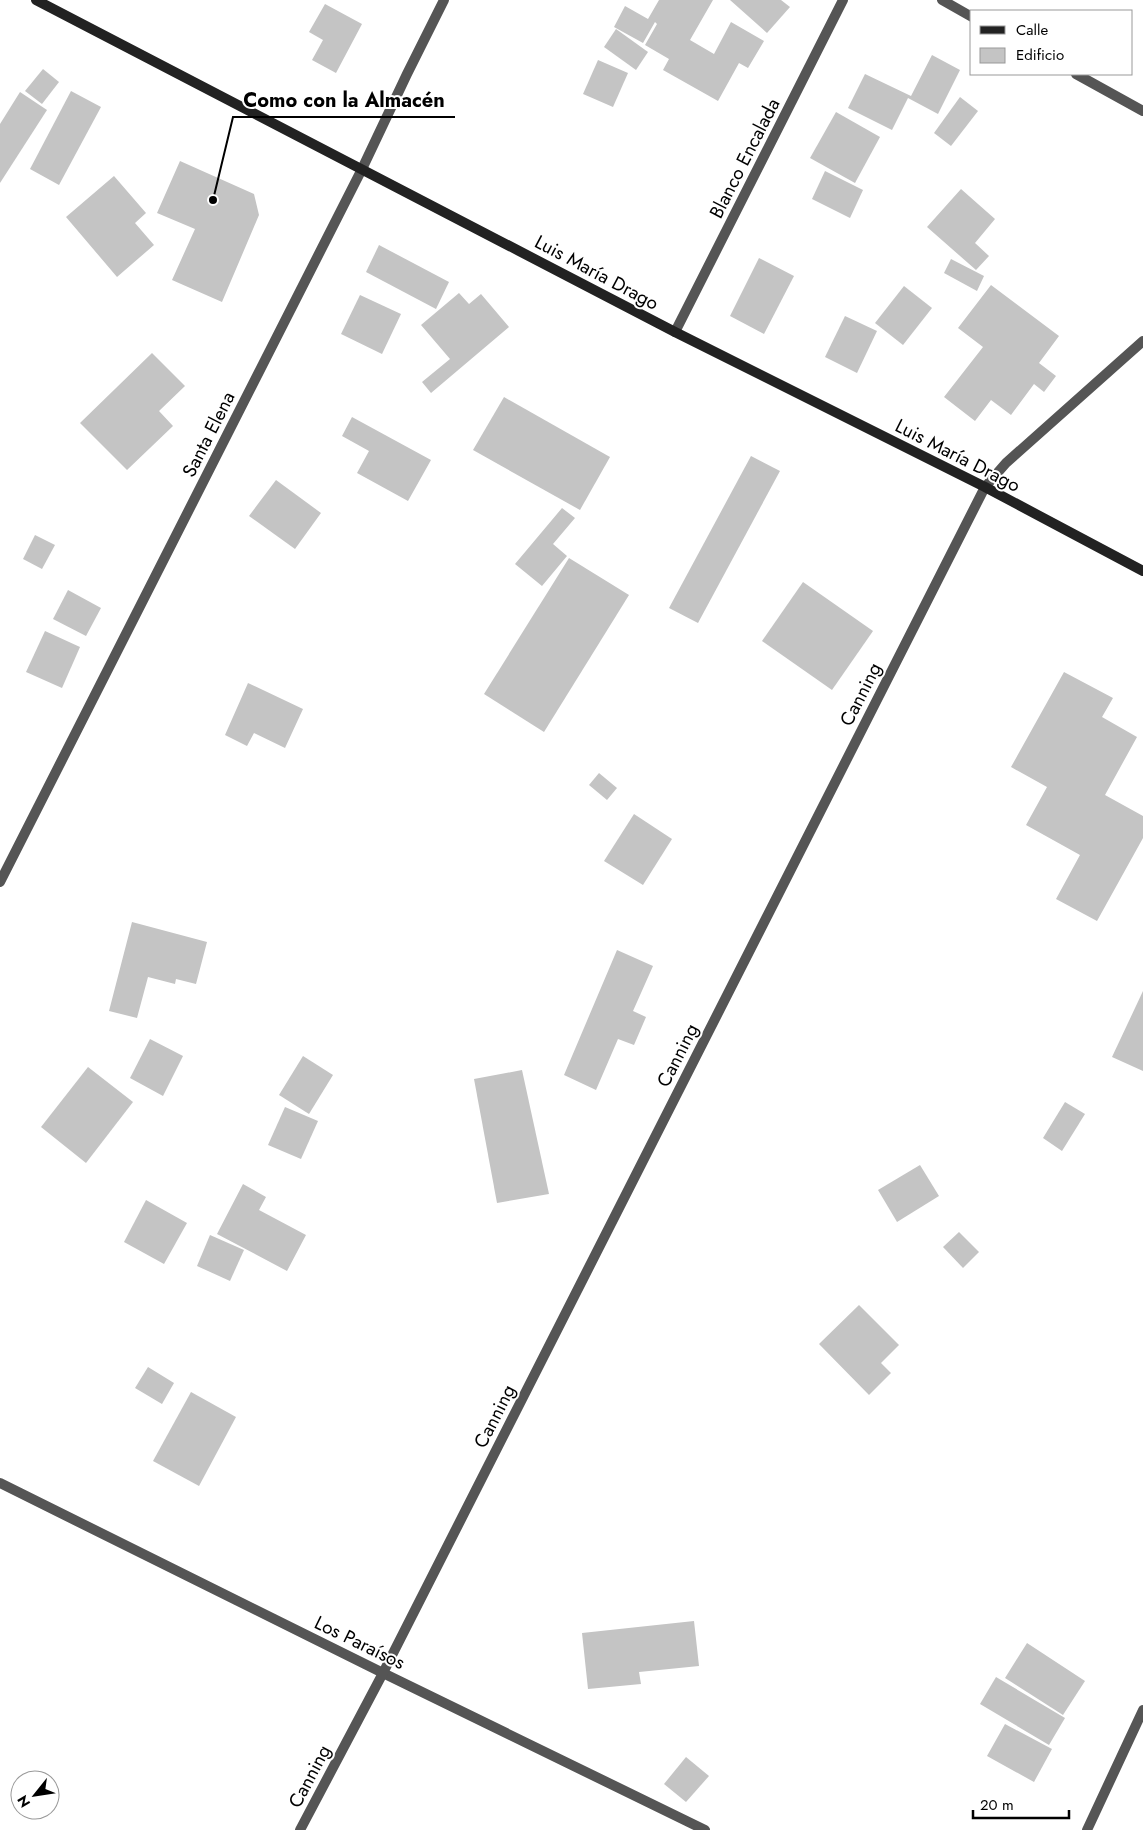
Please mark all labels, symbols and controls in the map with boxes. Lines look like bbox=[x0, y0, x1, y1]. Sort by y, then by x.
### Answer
legend bbox=[970, 10, 1133, 75]
text: Calle bbox=[1016, 19, 1048, 41]
text: Edificio bbox=[1016, 44, 1064, 66]
callout: Como con la Almacén bbox=[233, 82, 455, 117]
text: Como con la Almacén bbox=[243, 86, 445, 115]
street label: Blanco Encalada bbox=[703, 94, 786, 223]
street label: Luis María Drago bbox=[530, 228, 664, 317]
street label: Santa Elena bbox=[175, 387, 242, 482]
street label: Luis María Drago bbox=[891, 412, 1025, 499]
street label: Canning bbox=[833, 658, 888, 731]
street label: Canning bbox=[650, 1019, 705, 1092]
street label: Canning bbox=[467, 1380, 522, 1453]
street label: Los Paraísos bbox=[310, 1609, 410, 1676]
street label: Canning bbox=[282, 1740, 337, 1813]
north arrow bbox=[10, 1770, 60, 1820]
scale bar bbox=[973, 1788, 1069, 1820]
text: N bbox=[12, 1792, 35, 1811]
text: 20 m bbox=[980, 1794, 1014, 1816]

